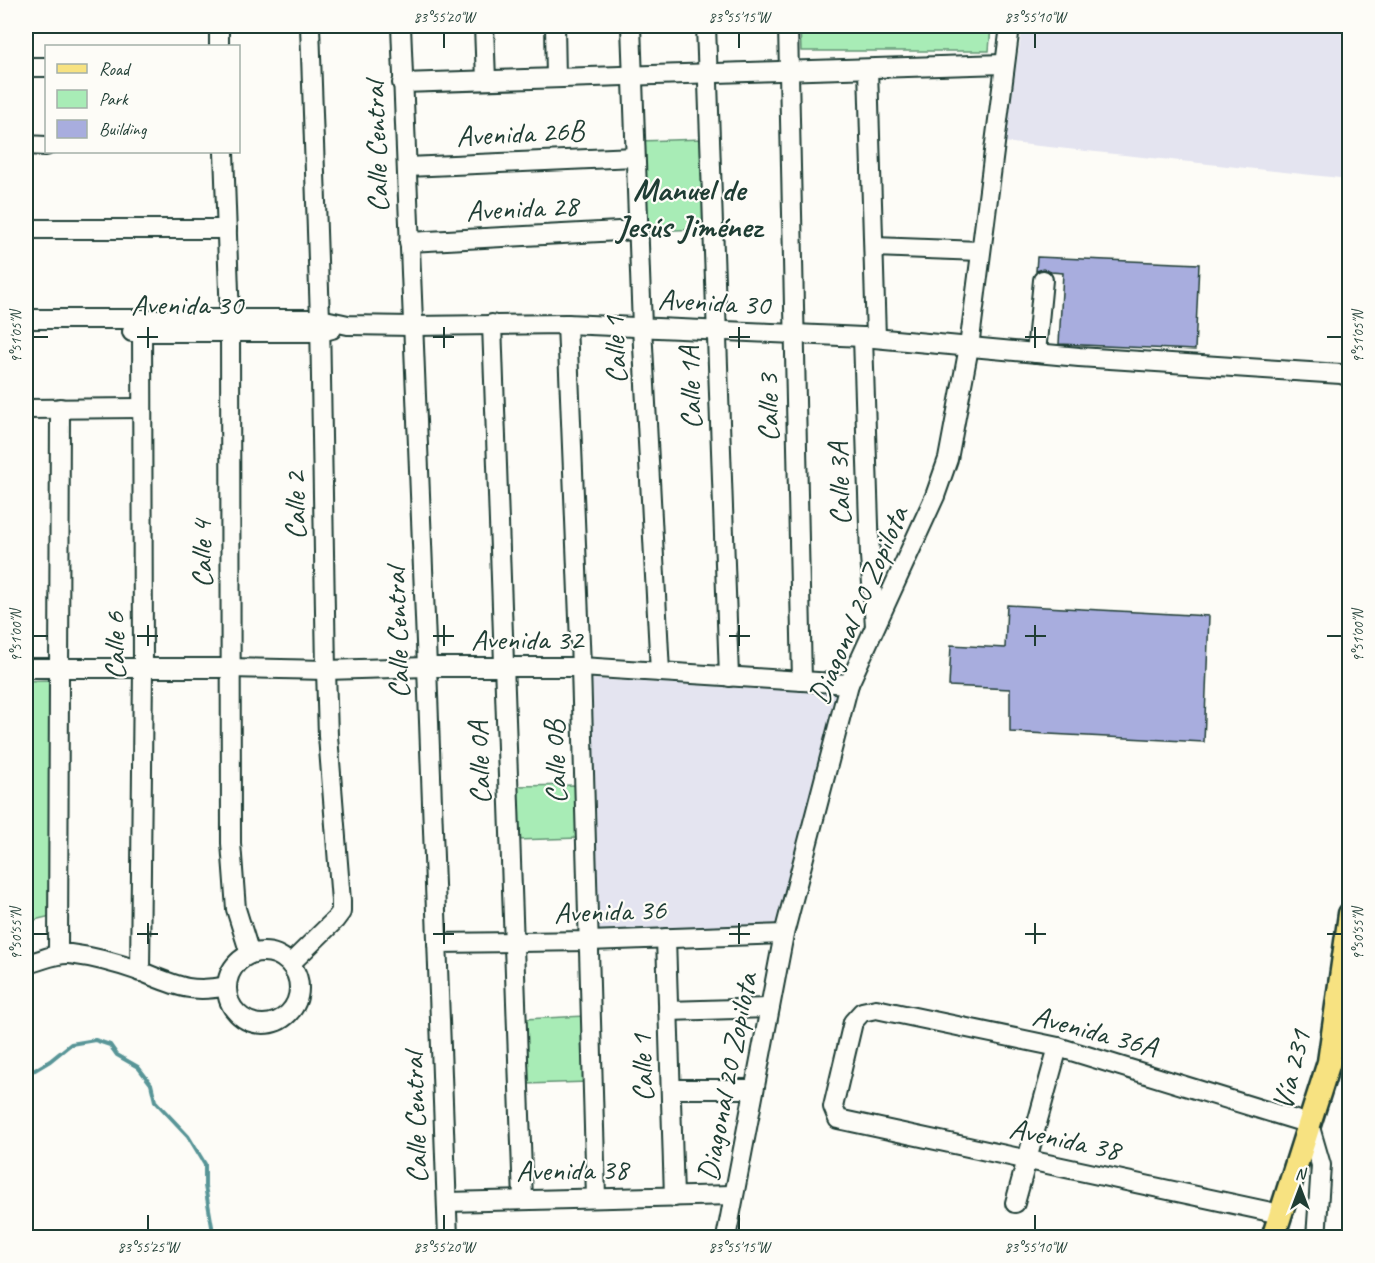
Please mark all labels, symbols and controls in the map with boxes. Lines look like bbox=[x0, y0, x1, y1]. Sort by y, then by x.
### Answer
text: 83°55'20"W bbox=[414, 8, 478, 27]
text: 83°55'15"W bbox=[709, 8, 773, 27]
text: 83°55'10"W bbox=[1005, 8, 1069, 27]
legend bbox=[45, 45, 240, 153]
text: Road bbox=[99, 58, 132, 80]
street label: Calle Central bbox=[355, 76, 397, 213]
text: Park bbox=[99, 88, 129, 110]
street label: Avenida 26B bbox=[455, 111, 587, 155]
text: Building bbox=[99, 118, 148, 140]
district label: Manuel de Jesús Jiménez bbox=[615, 169, 765, 247]
street label: Avenida 28 bbox=[465, 186, 581, 230]
street label: Avenida 30 bbox=[657, 280, 773, 324]
street label: Avenida 30 bbox=[131, 285, 246, 323]
text: 9°51'05"N bbox=[7, 308, 26, 363]
text: 9°51'05"N bbox=[1349, 308, 1368, 363]
street label: Calle 1 bbox=[594, 314, 636, 385]
street label: Calle 1A bbox=[669, 344, 710, 430]
street label: Calle 3 bbox=[748, 371, 788, 442]
street label: Calle 3A bbox=[818, 440, 859, 526]
street label: Calle 2 bbox=[275, 469, 315, 540]
street label: Diagonal 20 Zopilota bbox=[799, 499, 917, 709]
street label: Calle 4 bbox=[182, 518, 220, 588]
street label: Calle Central bbox=[376, 562, 418, 699]
text: 9°51'00"N bbox=[7, 607, 26, 662]
text: 9°51'00"N bbox=[1349, 607, 1368, 662]
street label: Calle 6 bbox=[95, 611, 133, 680]
street label: Avenida 32 bbox=[471, 620, 586, 658]
street label: Calle 0B bbox=[534, 717, 575, 804]
street label: Calle 0A bbox=[458, 719, 499, 805]
street label: Avenida 36 bbox=[553, 890, 668, 932]
text: 9°50'55"N bbox=[7, 905, 26, 960]
text: 9°50'55"N bbox=[1349, 905, 1368, 960]
street label: Diagonal 20 Zopilota bbox=[688, 968, 766, 1184]
street label: Avenida 36A bbox=[1029, 996, 1163, 1066]
street label: Vía 231 bbox=[1263, 1025, 1320, 1114]
street label: Calle 1 bbox=[622, 1032, 662, 1103]
street label: Calle Central bbox=[394, 1047, 436, 1184]
street label: Avenida 38 bbox=[1006, 1109, 1126, 1170]
street label: Avenida 38 bbox=[516, 1150, 631, 1190]
north arrow bbox=[1270, 1158, 1330, 1218]
text: N bbox=[1295, 1164, 1308, 1184]
text: 83°55'25"W bbox=[118, 1238, 182, 1257]
text: 83°55'20"W bbox=[414, 1238, 478, 1257]
text: 83°55'15"W bbox=[709, 1238, 773, 1257]
text: 83°55'10"W bbox=[1005, 1238, 1069, 1257]

